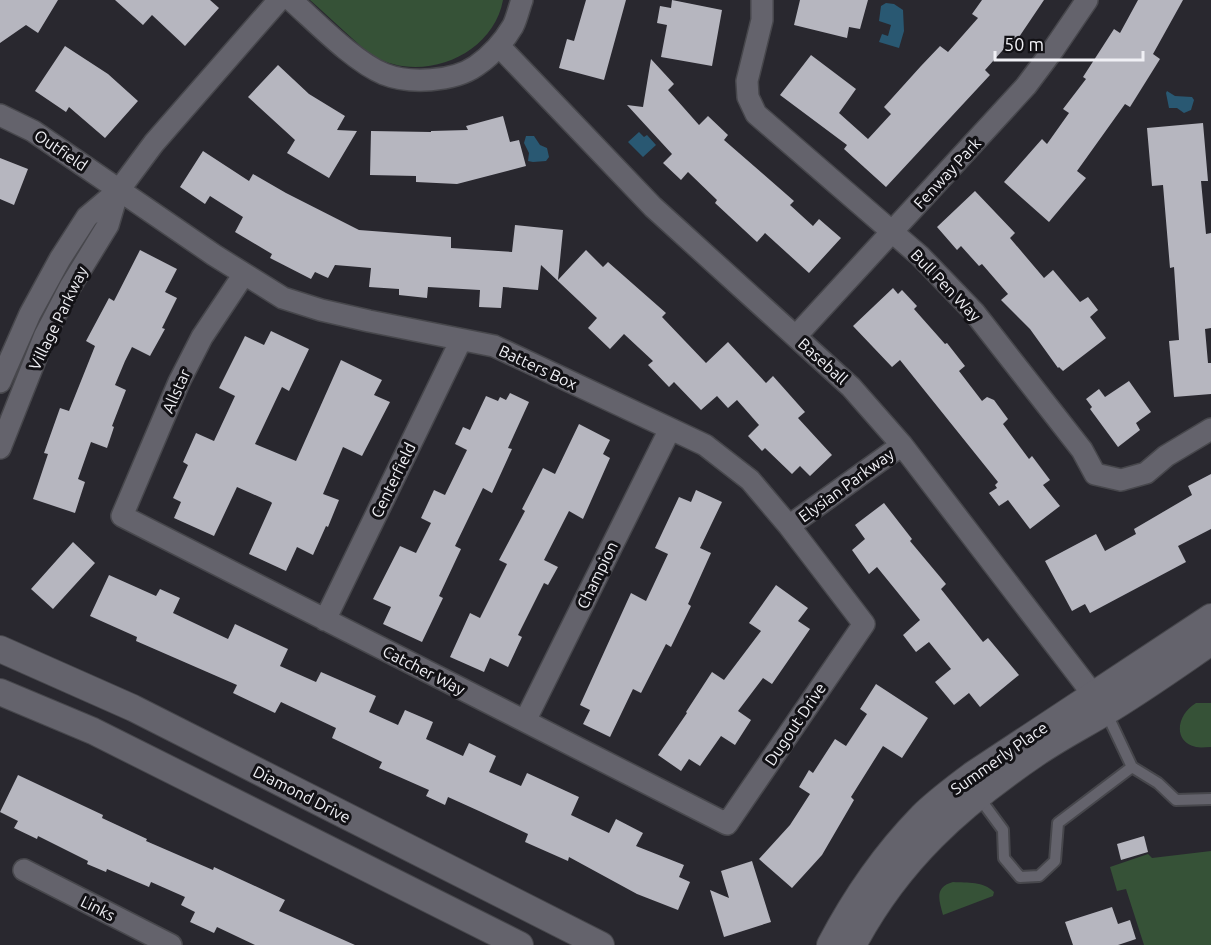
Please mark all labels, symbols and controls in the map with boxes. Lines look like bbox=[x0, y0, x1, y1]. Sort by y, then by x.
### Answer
scale bar bbox=[995, 24, 1144, 62]
text: 50 m bbox=[1004, 34, 1044, 54]
street label: Outfield bbox=[31, 126, 91, 174]
street label: Fenway Park bbox=[910, 134, 984, 212]
street label: Bull Pen Way bbox=[907, 245, 985, 325]
street label: Village Parkway bbox=[25, 263, 91, 373]
street label: Baseball bbox=[795, 334, 851, 388]
street label: Batters Box bbox=[496, 341, 580, 393]
street label: Allstar bbox=[158, 366, 194, 416]
street label: Centerfield bbox=[367, 440, 419, 520]
street label: Elysian Parkway bbox=[795, 444, 897, 525]
street label: Champion bbox=[573, 538, 621, 612]
street label: Catcher Way bbox=[380, 642, 468, 699]
street label: Dugout Drive bbox=[761, 679, 829, 769]
street label: Summerly Place bbox=[947, 718, 1051, 798]
street label: Diamond Drive bbox=[250, 762, 354, 826]
street label: Links bbox=[78, 892, 118, 924]

